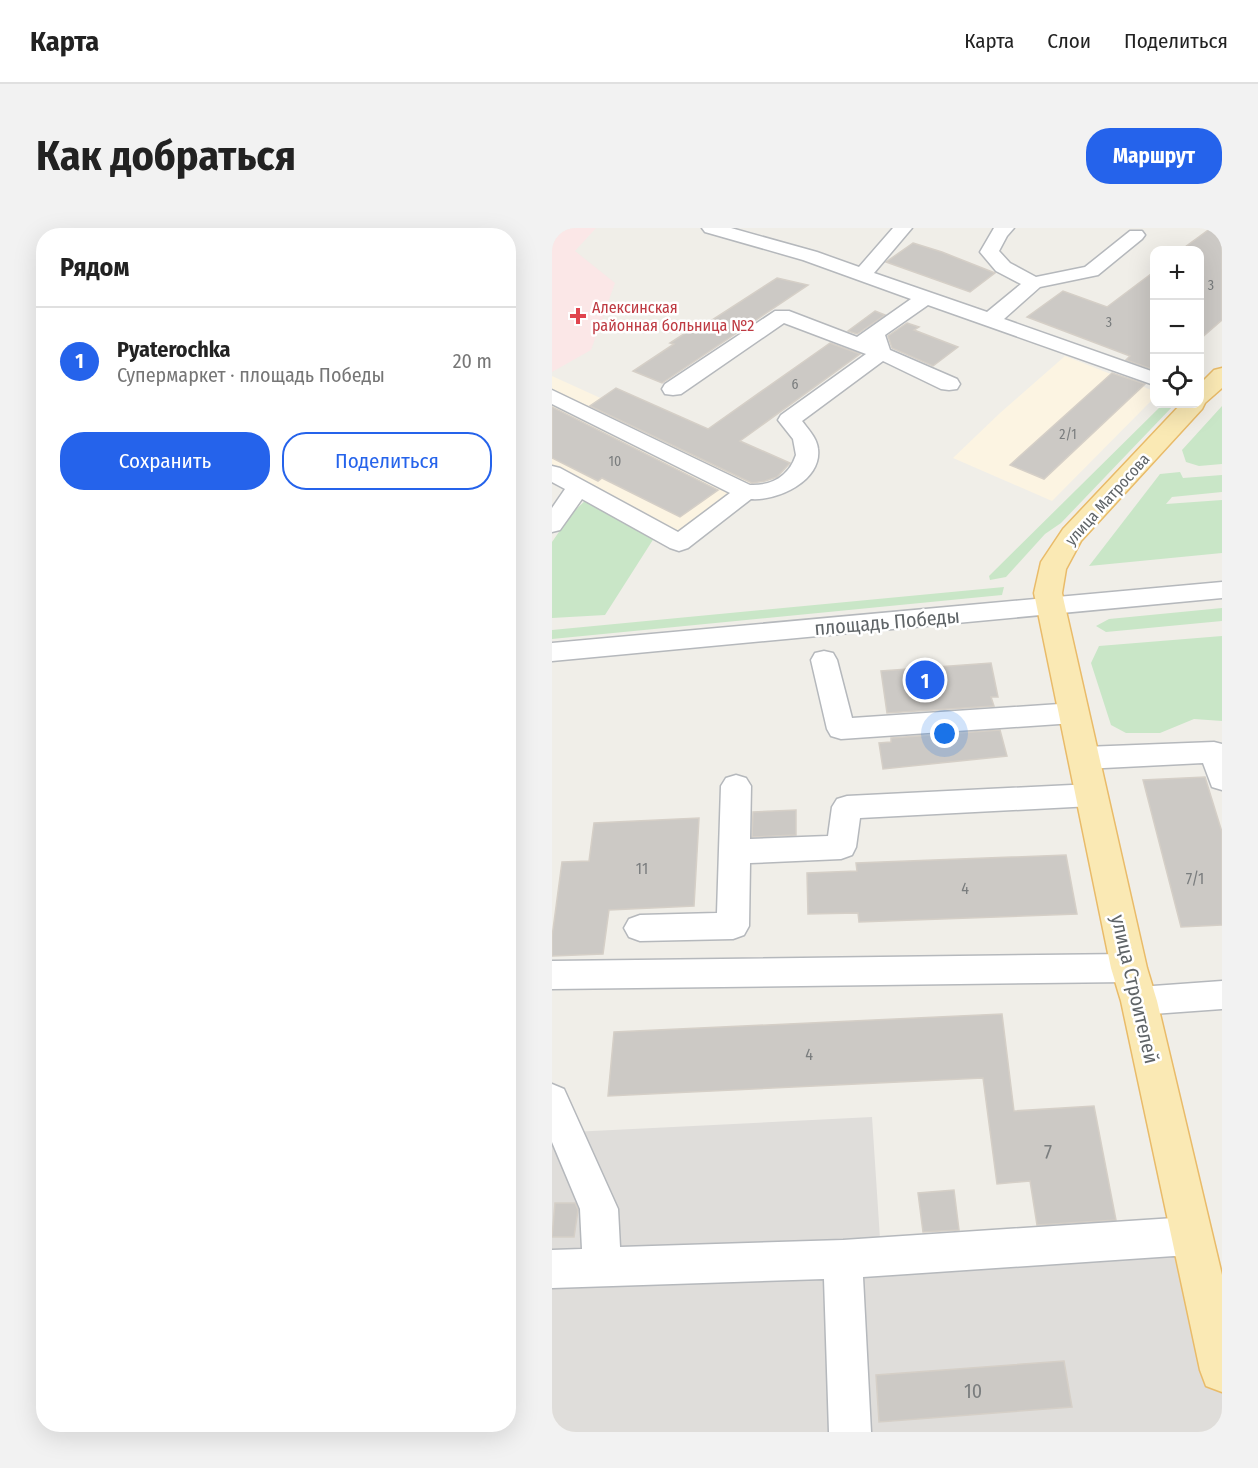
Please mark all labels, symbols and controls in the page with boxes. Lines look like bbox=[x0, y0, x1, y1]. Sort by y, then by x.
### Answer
text: Карта bbox=[30, 25, 99, 58]
text: Карта bbox=[964, 28, 1014, 54]
text: Слои bbox=[1047, 28, 1091, 54]
text: Поделиться bbox=[1124, 28, 1228, 54]
button: Маршрут bbox=[1086, 128, 1222, 184]
text: Как добраться bbox=[36, 131, 296, 181]
map controls bbox=[1150, 246, 1204, 408]
button: + bbox=[1150, 246, 1204, 300]
text: Рядом bbox=[60, 252, 129, 283]
house number: 3 bbox=[1208, 277, 1214, 294]
place label: Алексинская районная больница №2 bbox=[592, 298, 754, 335]
button: − bbox=[1150, 300, 1204, 354]
marker: Алексинская районная больница №2 bbox=[569, 307, 587, 325]
house number: 3 bbox=[1106, 314, 1112, 331]
text: Pyaterochka bbox=[117, 336, 231, 363]
text: 1 bbox=[75, 349, 84, 373]
text: 20 m bbox=[453, 349, 492, 373]
button: locate bbox=[1150, 354, 1204, 408]
text: Супермаркет · площадь Победы bbox=[117, 363, 385, 387]
house number: 6 bbox=[792, 376, 799, 393]
house number: 2/1 bbox=[1059, 426, 1077, 443]
button: Сохранить bbox=[60, 432, 270, 490]
button: Поделиться bbox=[282, 432, 492, 490]
street label: улица Матросова bbox=[1061, 449, 1154, 549]
house number: 10 bbox=[609, 453, 621, 470]
street label: площадь Победы bbox=[813, 604, 961, 640]
pin: 1 bbox=[906, 658, 944, 702]
your location bbox=[930, 719, 959, 748]
house number: 11 bbox=[636, 859, 648, 878]
house number: 7/1 bbox=[1186, 869, 1204, 888]
house number: 4 bbox=[961, 879, 969, 898]
street label: улица Строителей bbox=[1106, 912, 1164, 1066]
house number: 4 bbox=[805, 1045, 813, 1064]
house number: 7 bbox=[1044, 1140, 1052, 1164]
house number: 10 bbox=[964, 1379, 982, 1403]

